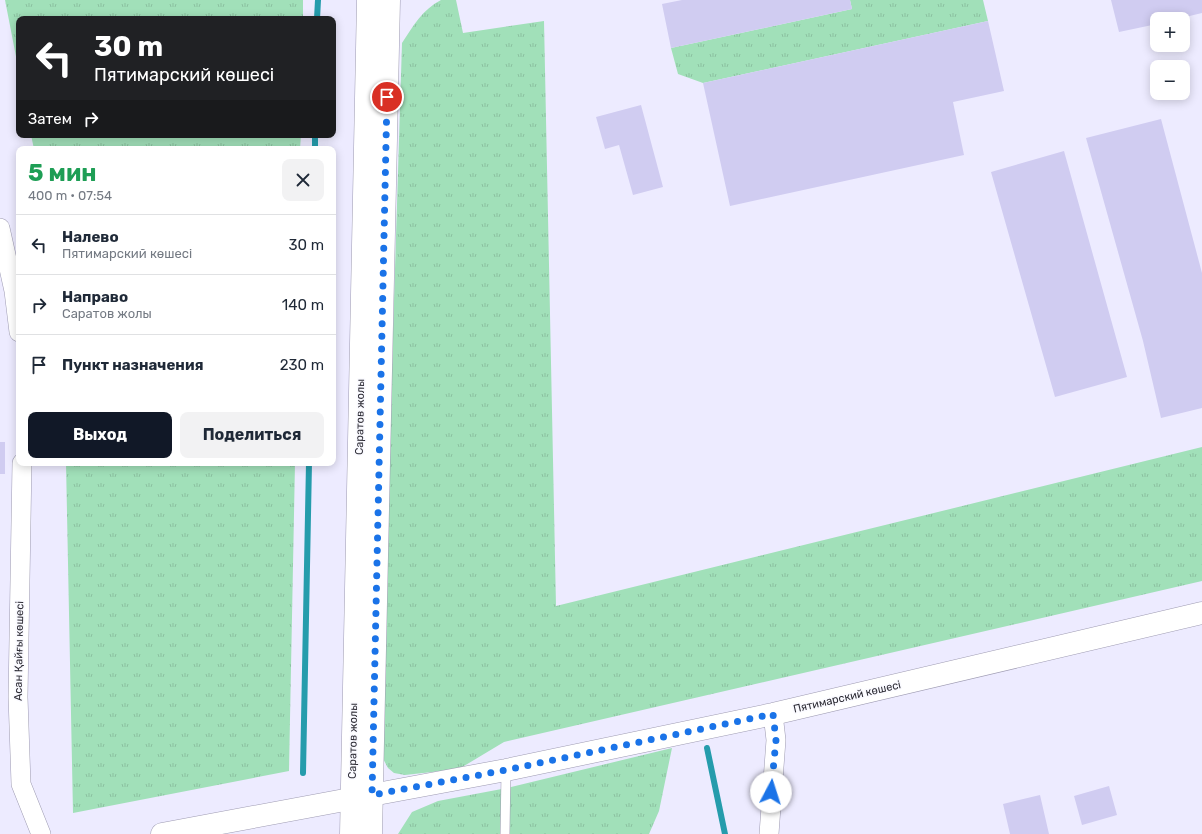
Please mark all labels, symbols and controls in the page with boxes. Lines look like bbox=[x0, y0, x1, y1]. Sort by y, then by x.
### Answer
map controls bbox=[1150, 12, 1190, 100]
button: + bbox=[1150, 12, 1190, 52]
text: 30 m bbox=[94, 30, 163, 63]
icon: left bbox=[28, 32, 80, 84]
button: − bbox=[1150, 60, 1190, 100]
text: Пятимарский көшесі bbox=[94, 64, 274, 86]
pin bbox=[370, 80, 404, 114]
icon: arrive bbox=[376, 86, 398, 108]
icon: right bbox=[80, 108, 102, 130]
text: Затем bbox=[28, 110, 72, 128]
text: 5 мин bbox=[28, 159, 97, 187]
button: close bbox=[282, 159, 324, 201]
text: 400 m · 07:54 bbox=[28, 188, 112, 203]
text: Налево bbox=[62, 228, 119, 246]
icon: left bbox=[28, 234, 50, 256]
text: 30 m bbox=[288, 236, 324, 254]
text: Пятимарский көшесі bbox=[62, 246, 192, 261]
text: Направо bbox=[62, 288, 128, 306]
icon: right bbox=[28, 294, 50, 316]
text: 140 m bbox=[282, 296, 324, 314]
text: Саратов жолы bbox=[62, 306, 152, 321]
icon: arrive bbox=[28, 354, 50, 376]
text: Пункт назначения bbox=[62, 356, 204, 374]
text: 230 m bbox=[280, 356, 324, 374]
street label: Саратов жолы bbox=[353, 379, 367, 455]
button: Выход bbox=[28, 412, 172, 458]
button: Поделиться bbox=[180, 412, 324, 458]
street label: Асан Қайғы көшесі bbox=[12, 601, 26, 701]
street label: Пятимарский көшесі bbox=[792, 678, 902, 716]
street label: Саратов жолы bbox=[346, 703, 360, 779]
position arrow bbox=[750, 771, 792, 813]

